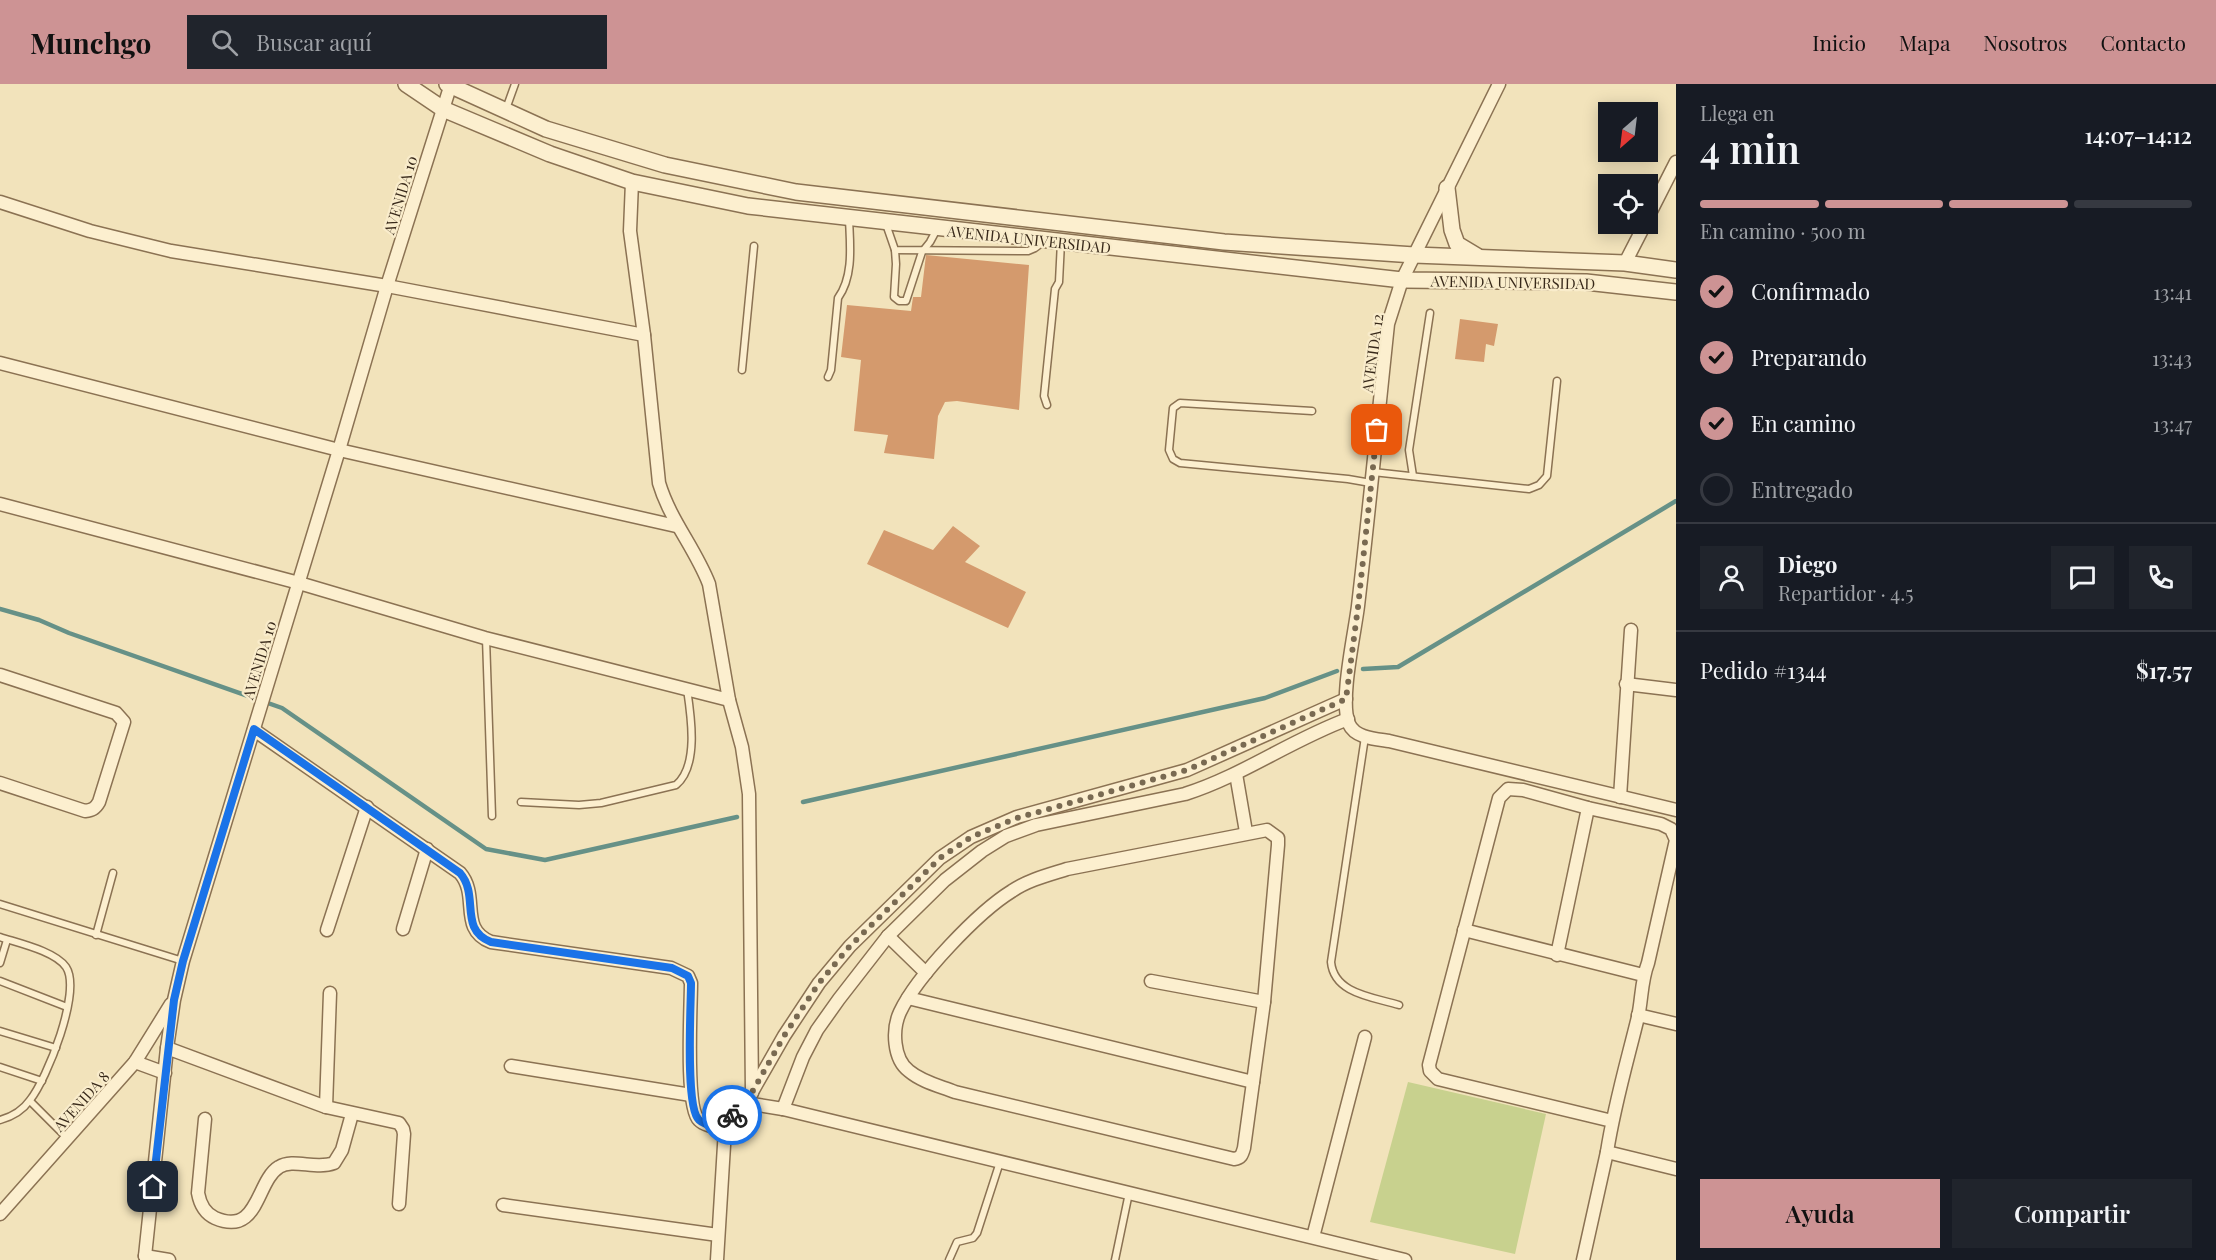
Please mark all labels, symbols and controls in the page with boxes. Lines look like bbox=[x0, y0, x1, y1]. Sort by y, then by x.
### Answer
search box bbox=[187, 15, 607, 69]
text: Munchgo bbox=[30, 24, 151, 61]
icon: search bbox=[208, 26, 241, 59]
text: Buscar aquí bbox=[256, 27, 372, 57]
text: Inicio bbox=[1812, 28, 1866, 56]
text: Mapa bbox=[1899, 28, 1950, 56]
text: Nosotros bbox=[1983, 28, 2067, 56]
text: Contacto bbox=[2100, 28, 2186, 56]
text: Llega en bbox=[1700, 99, 1775, 126]
north arrow bbox=[1598, 102, 1658, 162]
map controls bbox=[1598, 102, 1658, 234]
text: 14:07–14:12 bbox=[2085, 120, 2192, 150]
text: 4 min bbox=[1700, 122, 1800, 174]
street label: AVENIDA 10 bbox=[378, 153, 421, 238]
button: locate bbox=[1598, 174, 1658, 234]
text: En camino · 500 m bbox=[1700, 217, 1866, 244]
street label: AVENIDA UNIVERSIDAD bbox=[945, 220, 1112, 258]
street label: AVENIDA UNIVERSIDAD bbox=[1430, 271, 1596, 293]
icon: check bbox=[1700, 275, 1733, 308]
text: Confirmado bbox=[1751, 276, 1870, 306]
text: 13:41 bbox=[2153, 278, 2192, 305]
street label: AVENIDA 12 bbox=[1356, 312, 1387, 395]
icon: check bbox=[1700, 341, 1733, 374]
text: Preparando bbox=[1751, 342, 1867, 372]
text: 13:43 bbox=[2152, 344, 2192, 371]
pin bbox=[1351, 404, 1402, 455]
icon: check bbox=[1700, 407, 1733, 440]
text: En camino bbox=[1751, 408, 1856, 438]
text: 13:47 bbox=[2153, 410, 2192, 437]
icon: bag bbox=[1360, 413, 1393, 446]
text: Entregado bbox=[1751, 474, 1853, 504]
button: person bbox=[1700, 546, 1763, 609]
button: chat bbox=[2051, 546, 2114, 609]
button: phone bbox=[2129, 546, 2192, 609]
text: Diego bbox=[1778, 549, 1837, 579]
text: Repartidor · 4.5 bbox=[1778, 579, 1914, 606]
street label: AVENIDA 10 bbox=[237, 618, 280, 703]
text: Pedido #1344 bbox=[1700, 655, 1827, 685]
text: $17.57 bbox=[2136, 655, 2192, 685]
street label: AVENIDA 8 bbox=[48, 1066, 113, 1136]
courier bbox=[702, 1085, 762, 1145]
icon: bike bbox=[716, 1099, 749, 1132]
pin bbox=[127, 1161, 178, 1212]
icon: home bbox=[136, 1170, 169, 1203]
button: Ayuda bbox=[1700, 1179, 1940, 1248]
button: Compartir bbox=[1952, 1179, 2192, 1248]

